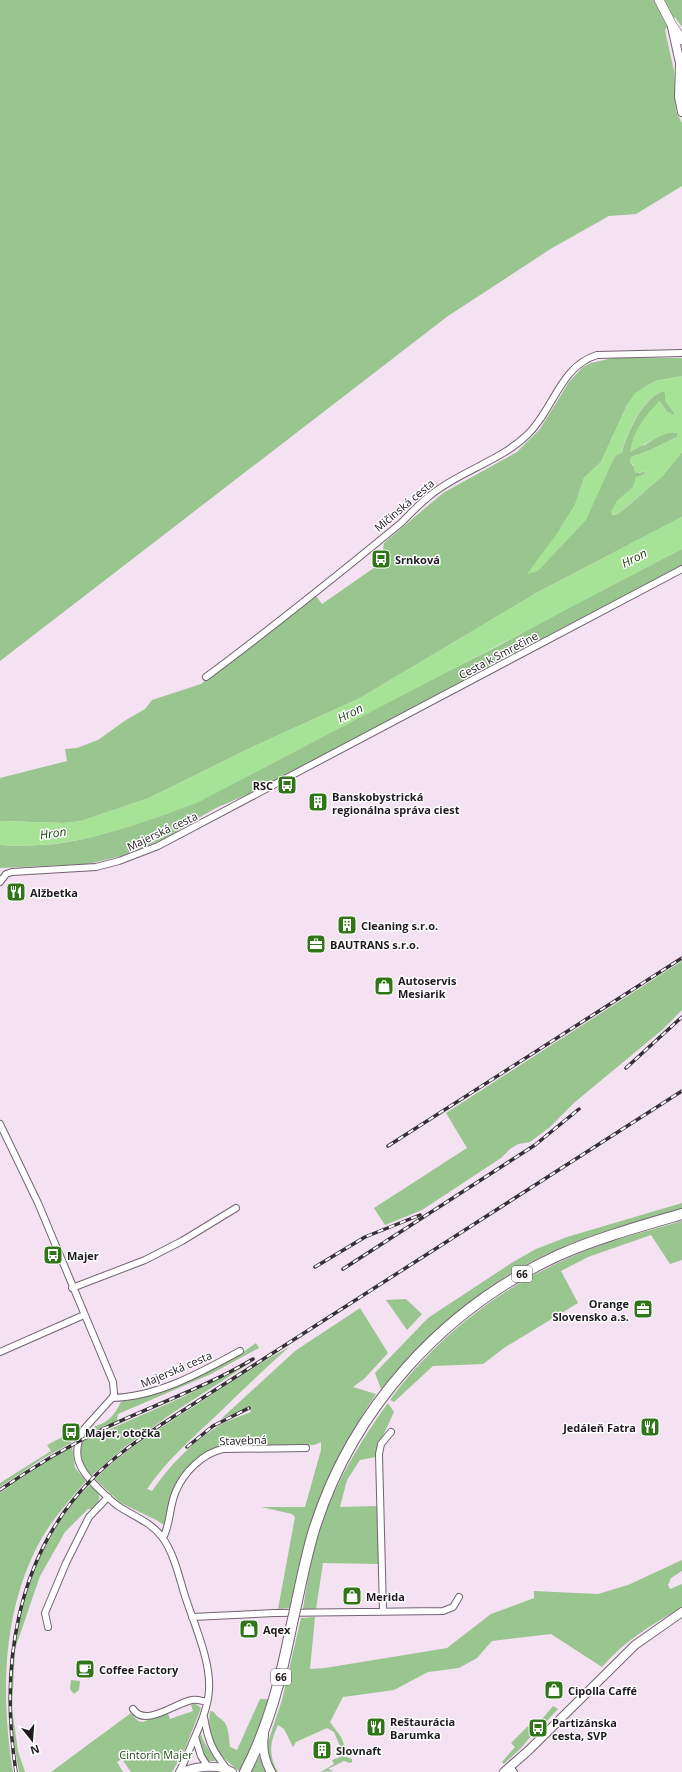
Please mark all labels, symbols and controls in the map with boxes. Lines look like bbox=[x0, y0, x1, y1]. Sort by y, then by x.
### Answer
street label: Mičinská cesta bbox=[371, 475, 437, 535]
water label: Hron bbox=[618, 544, 650, 572]
bus stop icon: Srnková bbox=[370, 548, 392, 570]
place label: Srnková bbox=[395, 552, 440, 567]
street label: Cesta k Smrečine bbox=[456, 628, 540, 682]
water label: Hron bbox=[334, 699, 366, 727]
bus stop icon: RSC bbox=[276, 774, 298, 796]
place label: RSC bbox=[253, 778, 273, 793]
place label: Banskobystrická regionálna správa ciest bbox=[332, 789, 460, 817]
building icon: Banskobystrická regionálna správa ciest bbox=[307, 791, 329, 813]
street label: Majerská cesta bbox=[124, 808, 200, 854]
water label: Hron bbox=[39, 823, 67, 843]
restaurant icon: Alžbetka bbox=[5, 881, 27, 903]
place label: Alžbetka bbox=[30, 885, 78, 900]
building icon: Cleaning s.r.o. bbox=[336, 914, 358, 936]
place label: Cleaning s.r.o. bbox=[361, 918, 438, 933]
office icon: BAUTRANS s.r.o. bbox=[305, 933, 327, 955]
place label: BAUTRANS s.r.o. bbox=[330, 937, 419, 952]
place label: Autoservis Mesiarik bbox=[398, 973, 457, 1001]
shop icon: Autoservis Mesiarik bbox=[373, 975, 395, 997]
bus stop icon: Majer bbox=[42, 1244, 64, 1266]
place label: Majer bbox=[67, 1248, 99, 1263]
road number: 66 bbox=[512, 1266, 532, 1282]
place label: Orange Slovensko a.s. bbox=[552, 1296, 629, 1324]
office icon: Orange Slovensko a.s. bbox=[632, 1298, 654, 1320]
street label: Majerská cesta bbox=[138, 1347, 214, 1391]
restaurant icon: Jedáleň Fatra bbox=[639, 1416, 661, 1438]
place label: Jedáleň Fatra bbox=[562, 1420, 636, 1435]
bus stop icon: Majer, otočka bbox=[60, 1421, 82, 1443]
place label: Majer, otočka bbox=[85, 1425, 160, 1440]
street label: Stavebná bbox=[219, 1432, 267, 1448]
shop icon: Merida bbox=[341, 1585, 363, 1607]
place label: Merida bbox=[366, 1589, 405, 1604]
shop icon: Aqex bbox=[238, 1618, 260, 1640]
place label: Aqex bbox=[263, 1622, 291, 1637]
cafe icon: Coffee Factory bbox=[74, 1658, 96, 1680]
place label: Coffee Factory bbox=[99, 1662, 179, 1677]
road number: 66 bbox=[271, 1669, 291, 1685]
shop icon: Cipolla Caffé bbox=[543, 1679, 565, 1701]
place label: Cipolla Caffé bbox=[568, 1683, 638, 1698]
place label: Reštaurácia Barumka bbox=[390, 1714, 455, 1742]
place label: Partizánska cesta, SVP bbox=[552, 1715, 617, 1743]
restaurant icon: Reštaurácia Barumka bbox=[365, 1716, 387, 1738]
bus stop icon: Partizánska cesta, SVP bbox=[527, 1717, 549, 1739]
north arrow bbox=[12, 1720, 52, 1760]
building icon: Slovnaft bbox=[311, 1739, 333, 1761]
text: N bbox=[29, 1742, 42, 1759]
place label: Slovnaft bbox=[336, 1743, 382, 1758]
park label: Cintorín Majer bbox=[119, 1747, 193, 1762]

